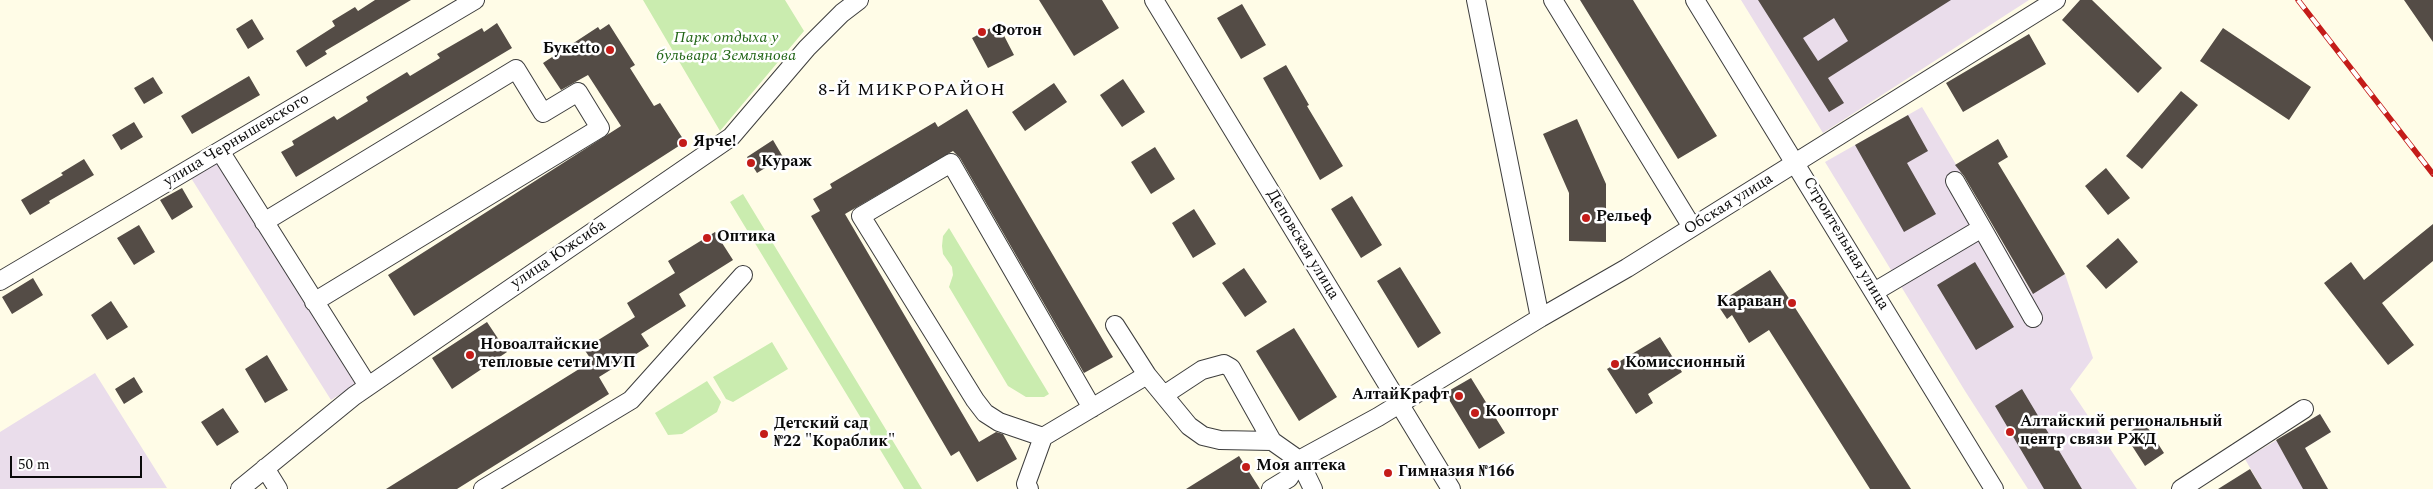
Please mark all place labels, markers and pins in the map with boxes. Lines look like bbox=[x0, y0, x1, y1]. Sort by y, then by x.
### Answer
place label: Фотон bbox=[992, 22, 1042, 42]
marker: Фотон bbox=[976, 26, 988, 38]
place label: Букеttо bbox=[543, 40, 600, 60]
marker: Букеttо bbox=[604, 44, 616, 56]
place label: Ярче! bbox=[693, 133, 736, 153]
marker: Ярче! bbox=[677, 137, 689, 149]
place label: Кураж bbox=[761, 153, 812, 173]
marker: Кураж bbox=[745, 157, 757, 169]
place label: Рельеф bbox=[1596, 208, 1652, 228]
marker: Рельеф bbox=[1580, 212, 1592, 224]
place label: Оптика bbox=[717, 228, 776, 248]
marker: Оптика bbox=[701, 232, 713, 244]
place label: Караван bbox=[1716, 293, 1782, 313]
marker: Караван bbox=[1786, 297, 1798, 309]
place label: Новоалтайские тепловые сети МУП bbox=[480, 336, 636, 374]
marker: Новоалтайские тепловые сети МУП bbox=[464, 349, 476, 361]
place label: Комиссионный bbox=[1625, 354, 1746, 374]
marker: Комиссионный bbox=[1609, 358, 1621, 370]
place label: АлтайКрафт bbox=[1352, 386, 1449, 406]
marker: АлтайКрафт bbox=[1453, 390, 1465, 402]
place label: Коопторг bbox=[1485, 403, 1558, 423]
marker: Коопторг bbox=[1469, 407, 1481, 419]
place label: Алтайский региональный центр связи РЖД bbox=[2020, 413, 2222, 451]
place label: Детский сад №22 "Кораблик" bbox=[774, 415, 895, 453]
marker: Алтайский региональный центр связи РЖД bbox=[2004, 426, 2016, 438]
marker: Детский сад №22 "Кораблик" bbox=[758, 428, 770, 440]
place label: Моя аптека bbox=[1256, 457, 1346, 477]
marker: Моя аптека bbox=[1240, 461, 1252, 473]
place label: Гимназия №166 bbox=[1398, 463, 1515, 483]
marker: Гимназия №166 bbox=[1382, 467, 1394, 479]

